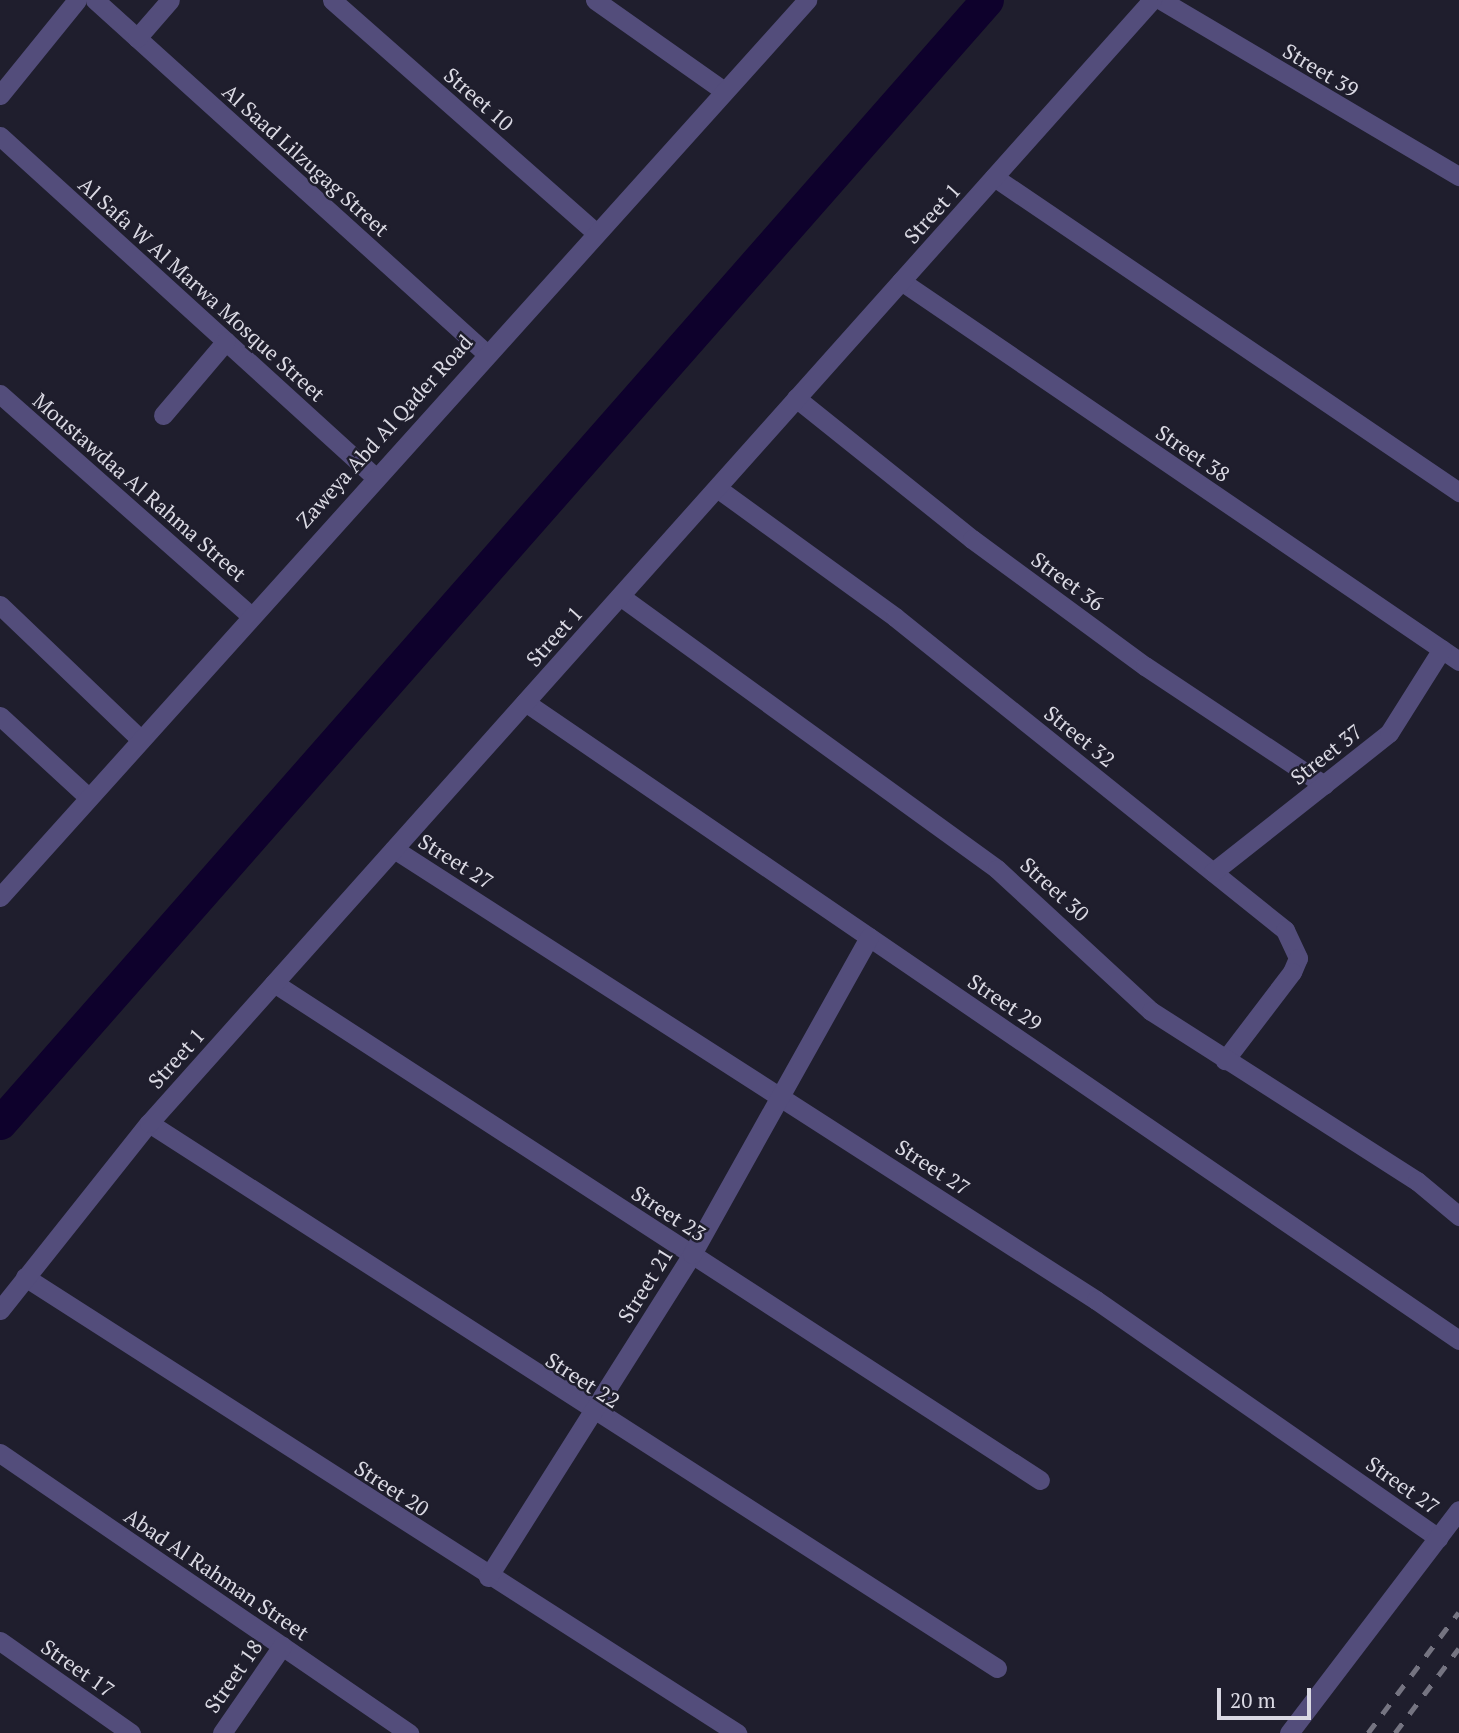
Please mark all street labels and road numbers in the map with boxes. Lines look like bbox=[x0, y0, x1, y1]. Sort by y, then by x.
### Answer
street label: Street 39 bbox=[1279, 38, 1363, 102]
street label: Street 10 bbox=[439, 62, 519, 136]
street label: Al Saad Lilzugag Street bbox=[218, 79, 394, 241]
street label: Al Safa W Al Marwa Mosque Street bbox=[73, 171, 331, 407]
street label: Street 1 bbox=[898, 178, 966, 248]
street label: Zaweya Abd Al Qader Road bbox=[290, 329, 478, 533]
street label: Moustawdaa Al Rahma Street bbox=[28, 387, 252, 587]
street label: Street 38 bbox=[1151, 419, 1235, 487]
street label: Street 36 bbox=[1027, 546, 1109, 616]
street label: Street 1 bbox=[520, 601, 588, 671]
street label: Street 32 bbox=[1040, 700, 1120, 772]
street label: Street 37 bbox=[1285, 718, 1367, 790]
street label: Street 27 bbox=[414, 828, 498, 894]
street label: Street 30 bbox=[1016, 852, 1094, 926]
street label: Street 29 bbox=[963, 968, 1047, 1036]
street label: Street 1 bbox=[142, 1023, 210, 1093]
street label: Street 27 bbox=[891, 1134, 975, 1200]
street label: Street 23 bbox=[627, 1180, 711, 1246]
street label: Street 21 bbox=[612, 1243, 678, 1327]
street label: Street 22 bbox=[541, 1347, 625, 1413]
street label: Street 27 bbox=[1362, 1451, 1444, 1519]
street label: Street 20 bbox=[350, 1455, 434, 1521]
street label: Abad Al Rahman Street bbox=[120, 1503, 314, 1645]
street label: Street 17 bbox=[37, 1634, 119, 1702]
street label: Street 18 bbox=[199, 1635, 267, 1717]

